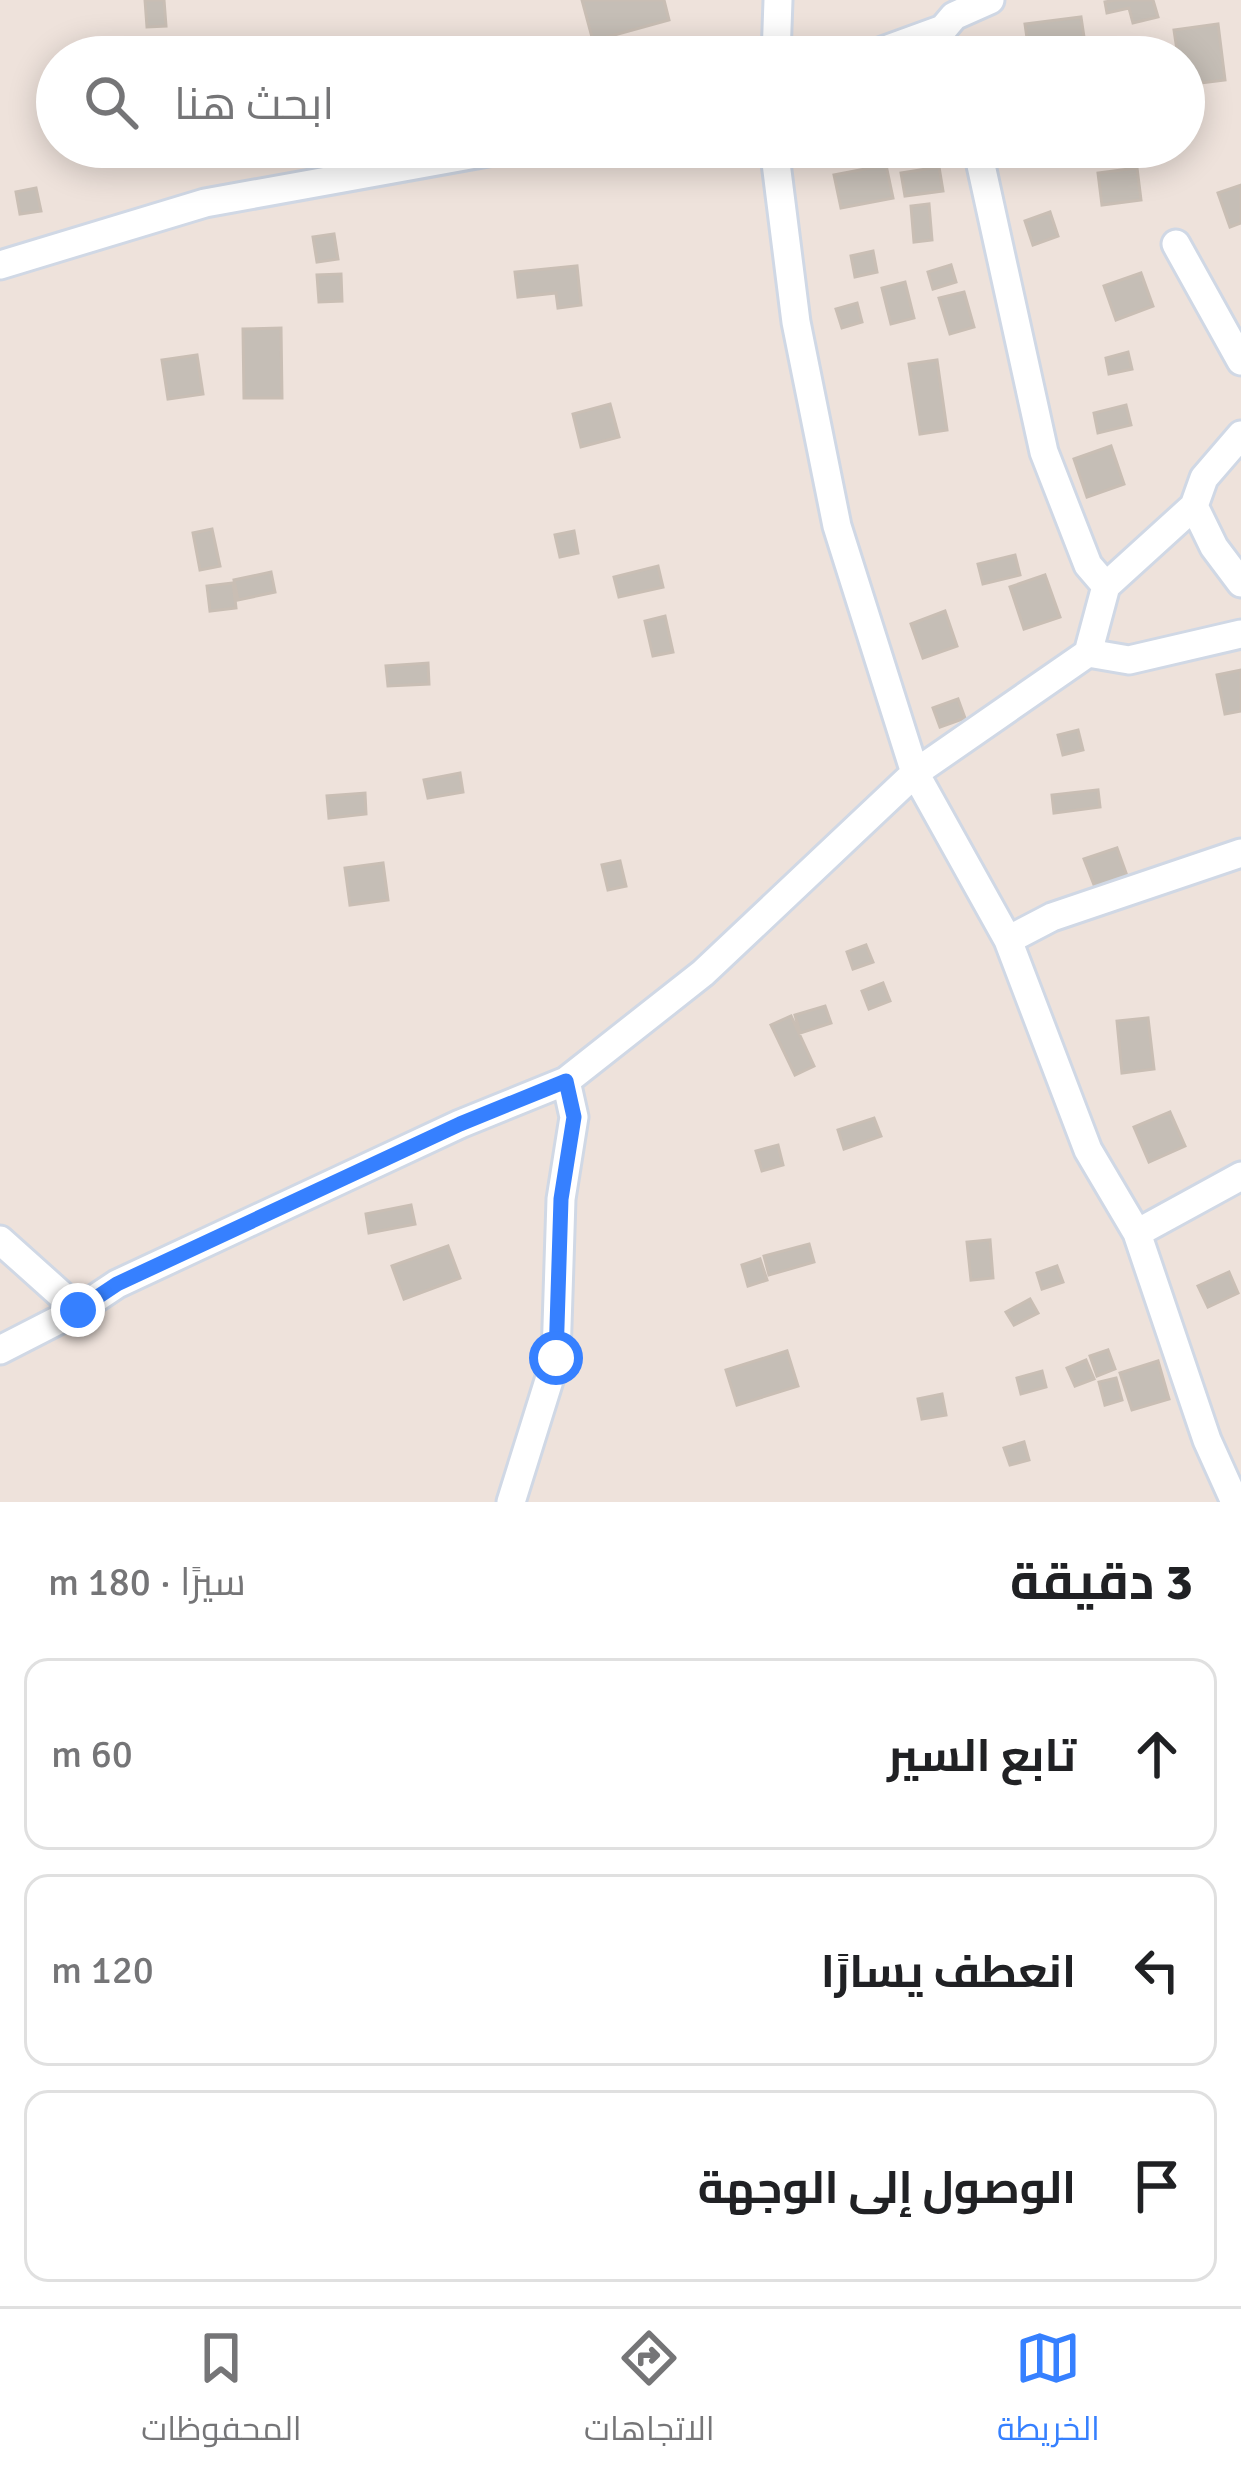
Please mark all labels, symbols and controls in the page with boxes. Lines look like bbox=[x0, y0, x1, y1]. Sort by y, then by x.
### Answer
search box bbox=[36, 36, 1205, 168]
icon: search bbox=[78, 69, 144, 135]
text: ابحث هنا bbox=[174, 77, 334, 132]
route end bbox=[51, 1283, 105, 1337]
route start bbox=[529, 1331, 583, 1385]
text: 3 دقيقة bbox=[1010, 1551, 1193, 1614]
text: سيرًا · 180 m bbox=[48, 1558, 246, 1606]
icon: ahead bbox=[1124, 1721, 1190, 1787]
text: تابع السير bbox=[887, 1729, 1076, 1784]
text: 60 m bbox=[51, 1730, 133, 1778]
icon: left bbox=[1124, 1937, 1190, 2003]
text: انعطف يسارًا bbox=[821, 1945, 1076, 2000]
text: 120 m bbox=[51, 1946, 154, 1994]
icon: arrive bbox=[1124, 2153, 1190, 2219]
text: الوصول إلى الوجهة bbox=[698, 2161, 1076, 2216]
tab: المحفوظات bbox=[141, 2325, 302, 2459]
tab: الاتجاهات bbox=[584, 2325, 715, 2459]
tab: الخريطة bbox=[997, 2325, 1100, 2459]

